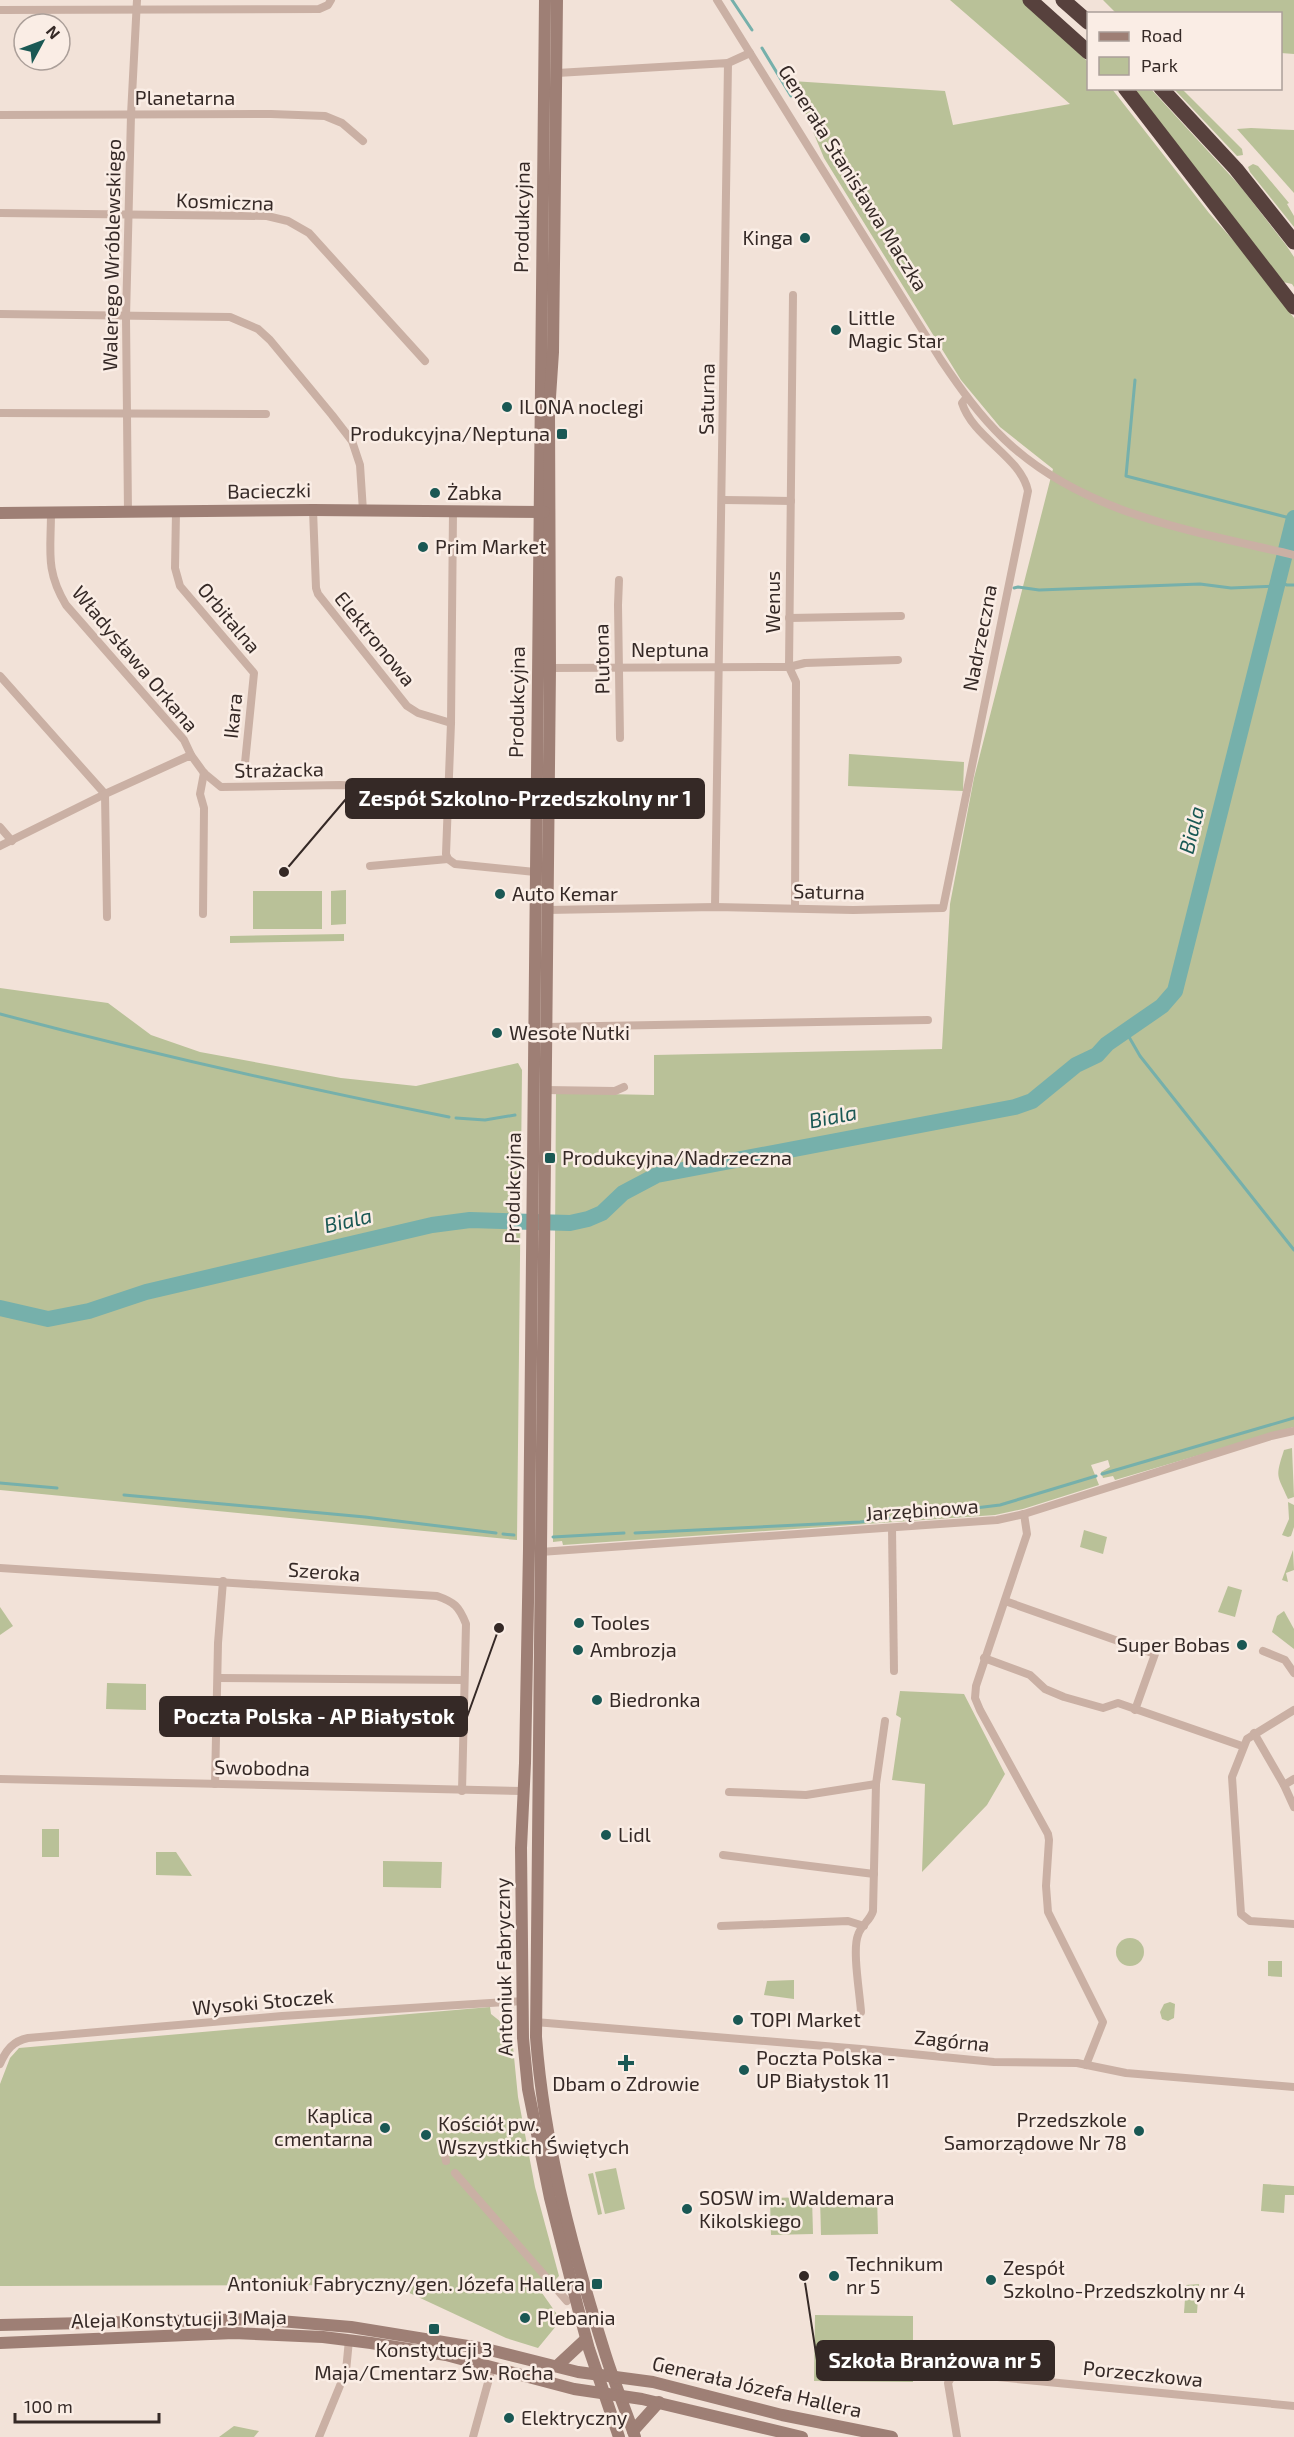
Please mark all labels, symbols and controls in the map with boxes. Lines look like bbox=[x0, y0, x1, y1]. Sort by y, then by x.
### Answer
north arrow bbox=[12, 12, 72, 72]
legend bbox=[1087, 12, 1282, 90]
text: N bbox=[43, 21, 65, 42]
text: Road bbox=[1141, 24, 1182, 46]
text: Park bbox=[1141, 54, 1178, 76]
street label: Generała Stanisława Maczka bbox=[774, 60, 933, 295]
street label: Planetarna bbox=[135, 85, 235, 109]
street label: Walerego Wróblewskiego bbox=[97, 139, 125, 371]
street label: Produkcyjna bbox=[508, 161, 534, 273]
street label: Kosmiczna bbox=[176, 187, 274, 215]
place label: Kinga bbox=[743, 225, 793, 249]
marker: Kinga bbox=[798, 231, 812, 245]
place label: Little Magic Star bbox=[848, 305, 945, 352]
marker: Little Magic Star bbox=[829, 323, 843, 337]
street label: Saturna bbox=[693, 363, 719, 435]
place label: ILONA noclegi bbox=[519, 394, 644, 418]
marker: ILONA noclegi bbox=[500, 400, 514, 414]
place label: Produkcyjna/Neptuna bbox=[350, 421, 550, 445]
marker: Produkcyjna/Neptuna bbox=[555, 427, 569, 441]
street label: Bacieczki bbox=[227, 477, 311, 503]
place label: Żabka bbox=[447, 480, 502, 504]
marker: Żabka bbox=[428, 486, 442, 500]
place label: Prim Market bbox=[435, 534, 547, 558]
marker: Prim Market bbox=[416, 540, 430, 554]
street label: Wenus bbox=[760, 571, 784, 633]
street label: Orbitalna bbox=[193, 577, 266, 658]
street label: Władysława Orkana bbox=[68, 580, 204, 736]
street label: Nadrzeczna bbox=[957, 582, 1001, 693]
street label: Elektronowa bbox=[330, 586, 421, 691]
street label: Plutona bbox=[588, 623, 614, 695]
street label: Neptuna bbox=[631, 637, 709, 661]
street label: Produkcyjna bbox=[503, 646, 529, 758]
street label: Ikara bbox=[218, 692, 246, 740]
street label: Strażacka bbox=[234, 756, 324, 782]
callout: Zespół Szkolno-Przedszkolny nr 1 bbox=[346, 779, 704, 818]
text: Zespół Szkolno-Przedszkolny nr 1 bbox=[358, 785, 692, 811]
water label: Biala bbox=[1173, 803, 1209, 856]
street label: Saturna bbox=[793, 878, 865, 904]
place label: Auto Kemar bbox=[512, 881, 618, 905]
marker: Auto Kemar bbox=[493, 887, 507, 901]
place label: Wesołe Nutki bbox=[509, 1020, 630, 1044]
marker: Wesołe Nutki bbox=[490, 1026, 504, 1040]
water label: Biala bbox=[807, 1099, 859, 1132]
street label: Produkcyjna bbox=[499, 1132, 525, 1244]
place label: Produkcyjna/Nadrzeczna bbox=[562, 1145, 792, 1169]
marker: Produkcyjna/Nadrzeczna bbox=[543, 1151, 557, 1165]
water label: Biala bbox=[321, 1202, 374, 1237]
street label: Jarzębinowa bbox=[865, 1493, 979, 1525]
street label: Szeroka bbox=[287, 1557, 361, 1585]
place label: Tooles bbox=[591, 1610, 650, 1634]
marker: Tooles bbox=[572, 1616, 586, 1630]
place label: Super Bobas bbox=[1117, 1632, 1230, 1656]
place label: Ambrozja bbox=[590, 1637, 677, 1661]
marker: Super Bobas bbox=[1235, 1638, 1249, 1652]
marker: Ambrozja bbox=[571, 1643, 585, 1657]
place label: Biedronka bbox=[609, 1687, 700, 1711]
marker: Biedronka bbox=[590, 1693, 604, 1707]
callout: Poczta Polska - AP Białystok bbox=[160, 1697, 467, 1736]
text: Poczta Polska - AP Białystok bbox=[173, 1703, 455, 1729]
street label: Swobodna bbox=[214, 1754, 310, 1780]
place label: Lidl bbox=[618, 1822, 651, 1846]
marker: Lidl bbox=[599, 1828, 613, 1842]
street label: Antoniuk Fabryczny bbox=[489, 1877, 517, 2057]
street label: Wysoki Stoczek bbox=[191, 1983, 335, 2019]
place label: TOPI Market bbox=[750, 2007, 861, 2031]
marker: TOPI Market bbox=[731, 2013, 745, 2027]
street label: Zagórna bbox=[913, 2024, 991, 2056]
place label: Poczta Polska - UP Białystok 11 bbox=[756, 2045, 896, 2092]
marker: Dbam o Zdrowie bbox=[619, 2056, 633, 2070]
marker: Poczta Polska - UP Białystok 11 bbox=[737, 2063, 751, 2077]
place label: Dbam o Zdrowie bbox=[552, 2071, 700, 2095]
place label: Kaplica cmentarna bbox=[274, 2103, 373, 2150]
place label: Przedszkole Samorządowe Nr 78 bbox=[944, 2107, 1127, 2154]
place label: Kościół pw. Wszystkich Świętych bbox=[438, 2111, 629, 2158]
marker: Kaplica cmentarna bbox=[378, 2121, 392, 2135]
marker: Przedszkole Samorządowe Nr 78 bbox=[1132, 2124, 1146, 2138]
marker: Kościół pw. Wszystkich Świętych bbox=[419, 2128, 433, 2142]
place label: SOSW im. Waldemara Kikolskiego bbox=[699, 2185, 895, 2232]
marker: SOSW im. Waldemara Kikolskiego bbox=[680, 2202, 694, 2216]
place label: Technikum nr 5 bbox=[846, 2251, 943, 2298]
place label: Zespół Szkolno-Przedszkolny nr 4 bbox=[1003, 2255, 1246, 2302]
marker: Technikum nr 5 bbox=[827, 2269, 841, 2283]
place label: Antoniuk Fabryczny/gen. Józefa Hallera bbox=[228, 2271, 585, 2295]
marker: Zespół Szkolno-Przedszkolny nr 4 bbox=[984, 2273, 998, 2287]
marker: Antoniuk Fabryczny/gen. Józefa Hallera bbox=[590, 2277, 604, 2291]
street label: Aleja Konstytucji 3 Maja bbox=[71, 2304, 287, 2332]
place label: Plebania bbox=[537, 2305, 615, 2329]
marker: Plebania bbox=[518, 2311, 532, 2325]
marker: Konstytucji 3 Maja/Cmentarz Św. Rocha bbox=[427, 2322, 441, 2336]
place label: Konstytucji 3 Maja/Cmentarz Św. Rocha bbox=[314, 2337, 554, 2384]
callout: Szkoła Branżowa nr 5 bbox=[817, 2341, 1054, 2380]
text: Szkoła Branżowa nr 5 bbox=[829, 2347, 1041, 2372]
street label: Generała Józefa Hallera bbox=[650, 2350, 864, 2422]
street label: Porzeczkowa bbox=[1082, 2355, 1204, 2391]
scale bar bbox=[15, 2386, 159, 2424]
text: 100 m bbox=[24, 2395, 73, 2417]
place label: Elektryczny bbox=[521, 2405, 628, 2429]
marker: Elektryczny bbox=[502, 2411, 516, 2425]

